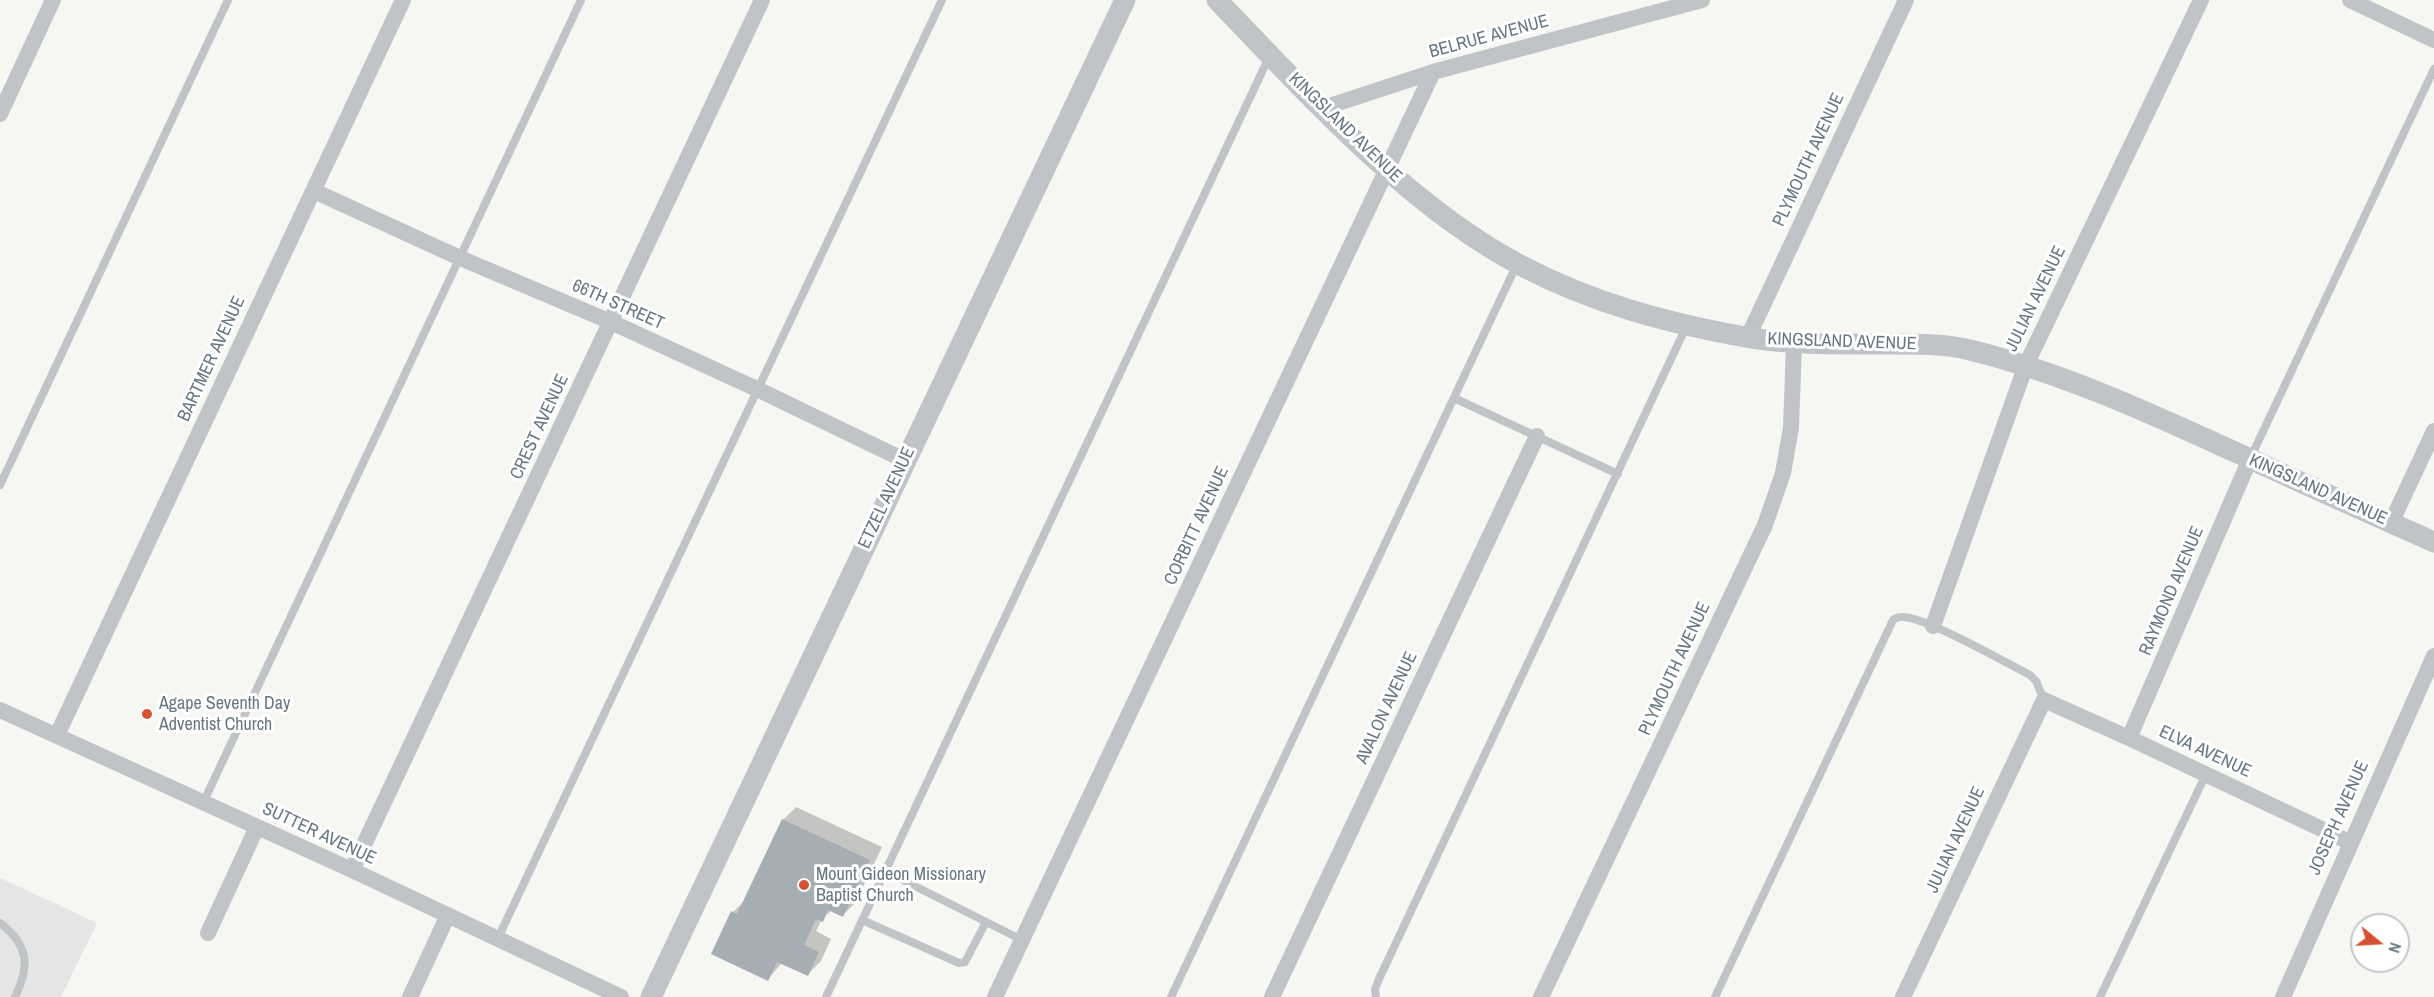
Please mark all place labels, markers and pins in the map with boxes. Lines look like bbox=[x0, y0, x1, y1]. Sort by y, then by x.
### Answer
place label: Agape Seventh Day Adventist Church bbox=[159, 693, 290, 736]
marker: Agape Seventh Day Adventist Church bbox=[140, 707, 154, 721]
place label: Mount Gideon Missionary Baptist Church bbox=[816, 864, 986, 906]
marker: Mount Gideon Missionary Baptist Church bbox=[797, 878, 811, 892]

